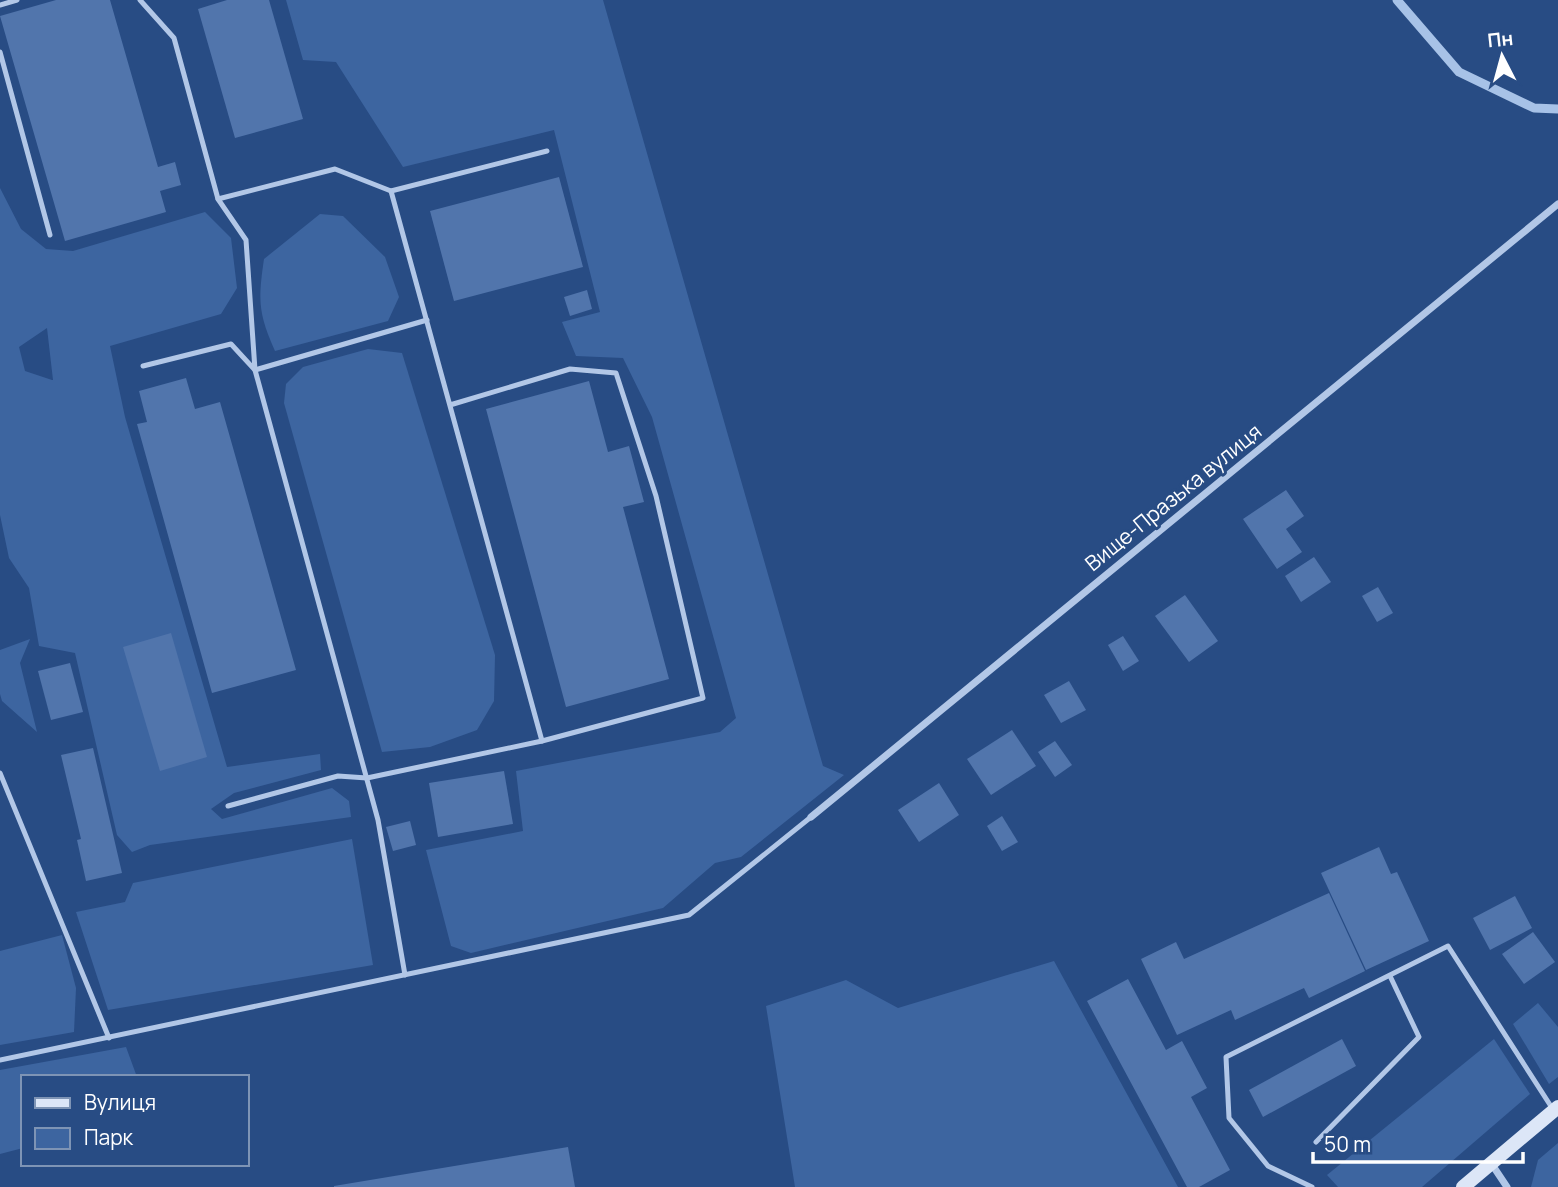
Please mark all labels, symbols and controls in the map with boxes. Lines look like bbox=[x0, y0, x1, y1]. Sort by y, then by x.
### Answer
north arrow bbox=[1467, 21, 1537, 91]
text: Пн bbox=[1486, 25, 1514, 53]
street label: Вище-Празька вулиця bbox=[1079, 417, 1267, 577]
legend bbox=[21, 1075, 248, 1166]
text: Вулиця bbox=[84, 1088, 156, 1116]
scale bar bbox=[1313, 1120, 1523, 1164]
text: Парк bbox=[84, 1123, 134, 1151]
text: 50 m bbox=[1324, 1130, 1371, 1158]

